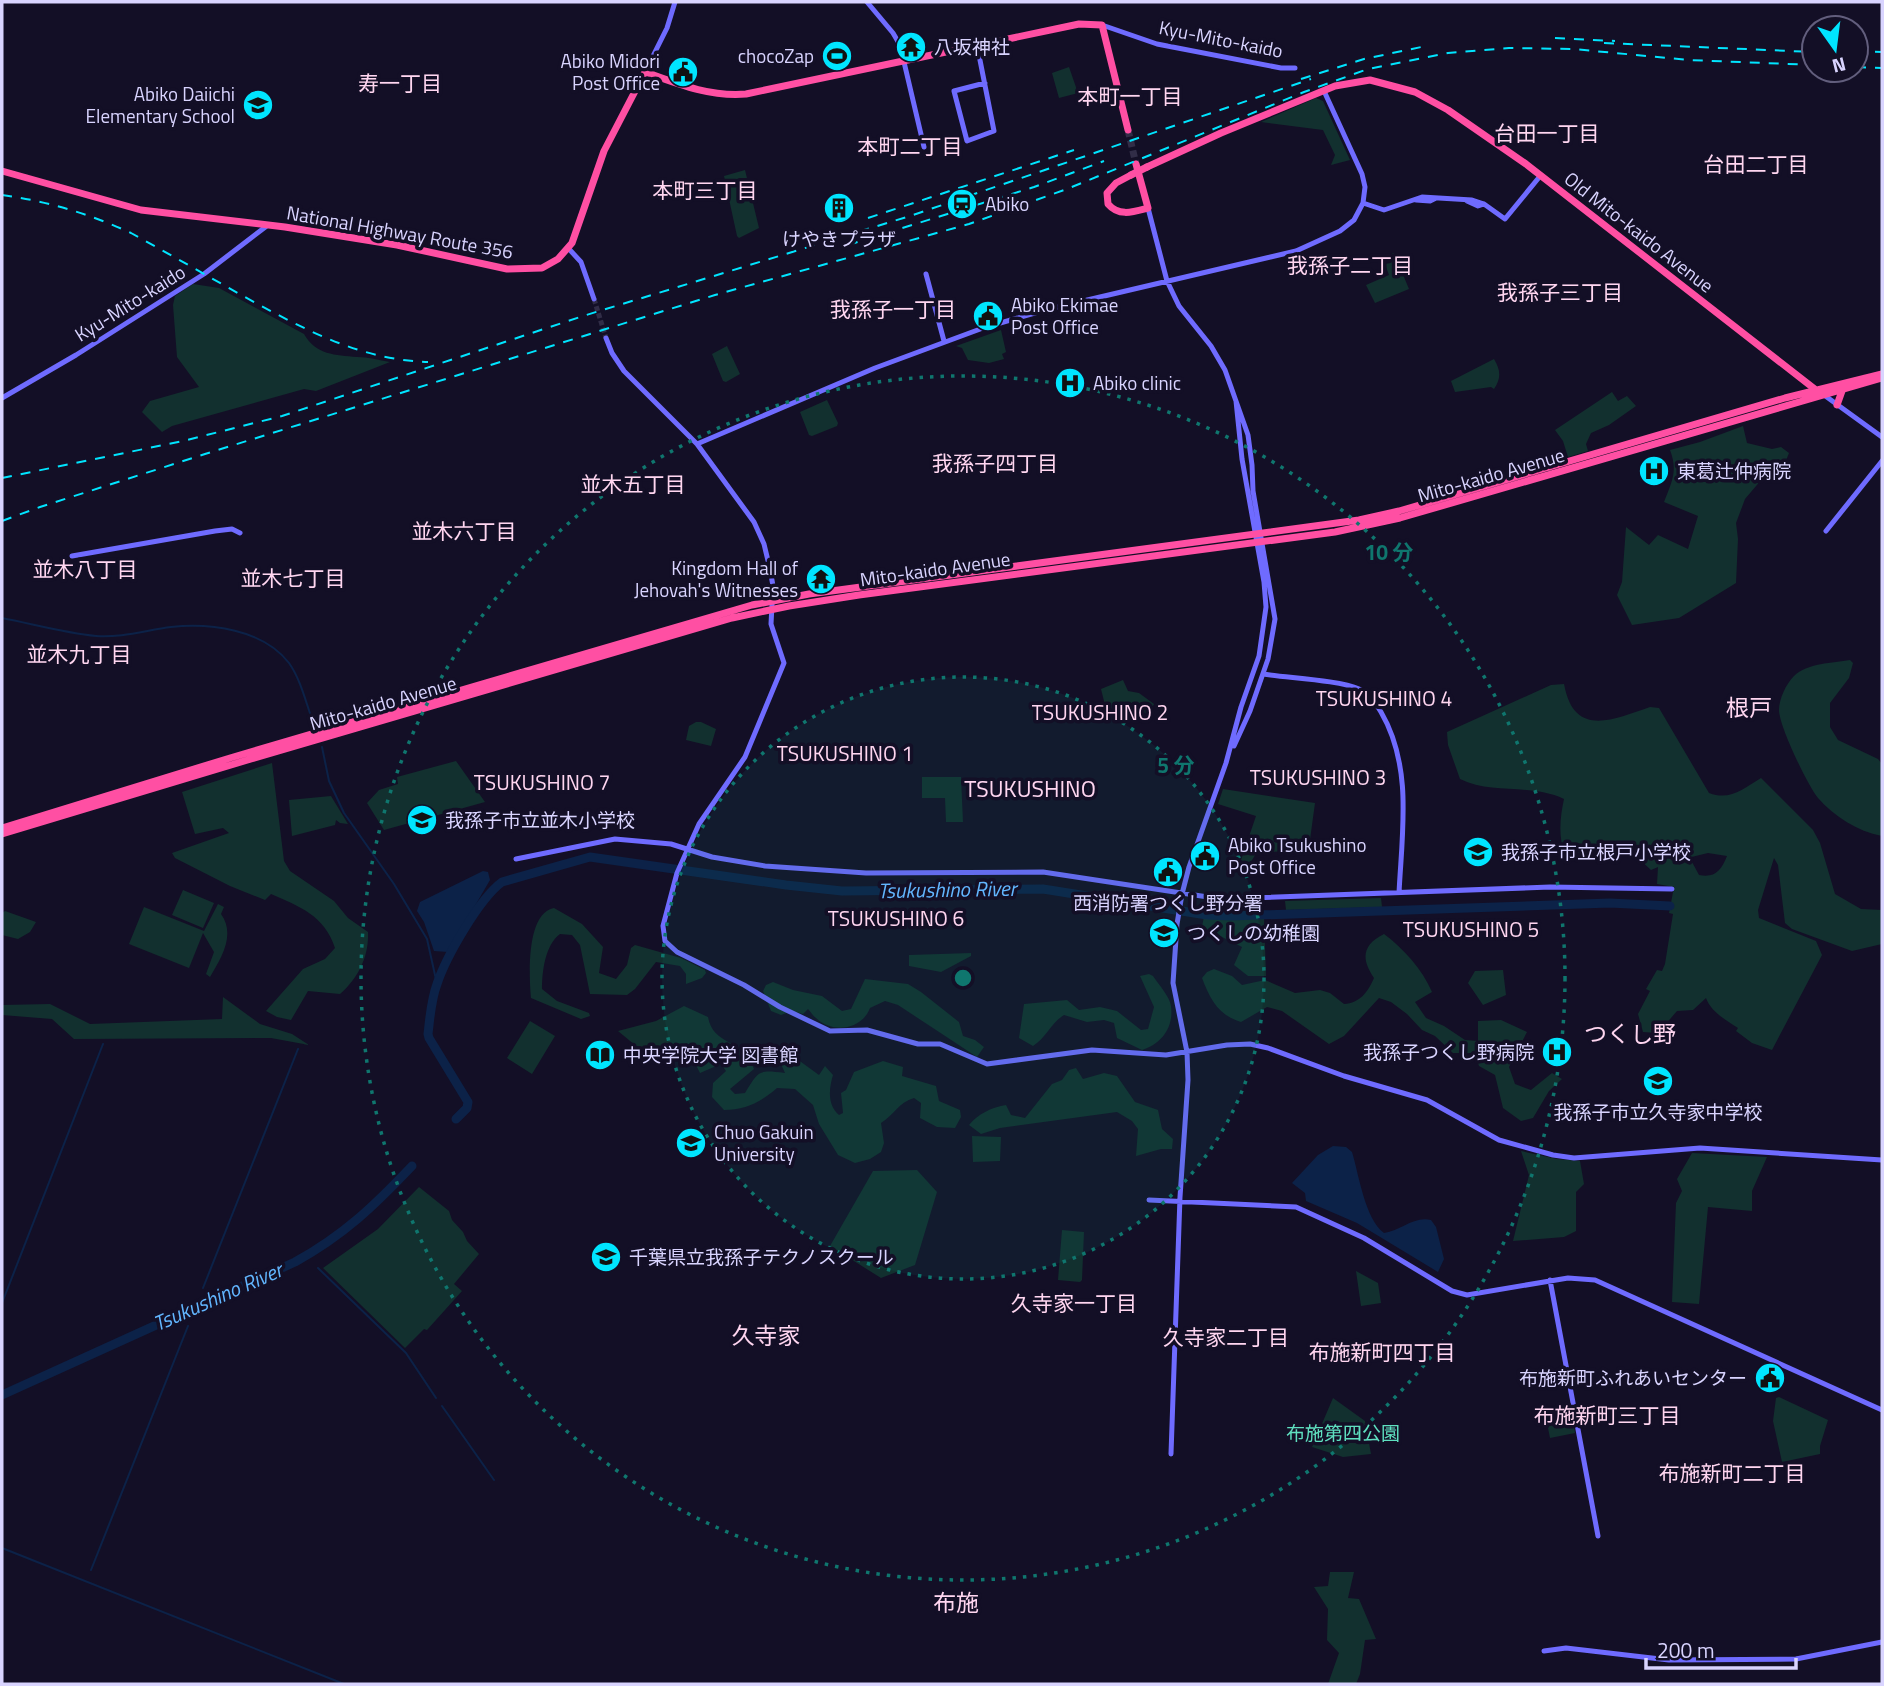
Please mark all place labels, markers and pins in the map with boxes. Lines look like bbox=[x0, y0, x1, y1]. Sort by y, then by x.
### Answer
temple icon: 八坂神社 bbox=[894, 30, 928, 64]
place label: 八坂神社 bbox=[934, 32, 1010, 61]
sports icon: chocoZap bbox=[820, 39, 854, 73]
place label: chocoZap bbox=[738, 41, 814, 70]
place label: Abiko Midori Post Office bbox=[561, 46, 660, 97]
public building icon: Abiko Midori Post Office bbox=[666, 55, 700, 89]
place label: Abiko Daiichi Elementary School bbox=[86, 79, 235, 130]
school or university icon: Abiko Daiichi Elementary School bbox=[241, 88, 275, 122]
station icon: Abiko bbox=[945, 187, 979, 221]
place label: Abiko bbox=[985, 189, 1029, 218]
building icon: けやきプラザ bbox=[822, 191, 856, 225]
place label: けやきプラザ bbox=[782, 224, 896, 253]
place label: Abiko Ekimae Post Office bbox=[1011, 290, 1118, 341]
public building icon: Abiko Ekimae Post Office bbox=[971, 299, 1005, 333]
hospital icon: Abiko clinic bbox=[1053, 366, 1087, 400]
place label: Abiko clinic bbox=[1093, 368, 1181, 397]
hospital icon: 東葛辻仲病院 bbox=[1637, 454, 1671, 488]
place label: 東葛辻仲病院 bbox=[1677, 456, 1791, 485]
place label: Kingdom Hall of Jehovah's Witnesses bbox=[634, 553, 799, 604]
temple icon: Kingdom Hall of Jehovah's Witnesses bbox=[804, 562, 838, 596]
school or university icon: 我孫子市立並木小学校 bbox=[405, 803, 439, 837]
place label: 我孫子市立並木小学校 bbox=[445, 805, 635, 834]
place label: Abiko Tsukushino Post Office bbox=[1228, 830, 1366, 881]
school or university icon: 我孫子市立根戸小学校 bbox=[1461, 835, 1495, 869]
place label: 我孫子市立根戸小学校 bbox=[1501, 837, 1691, 866]
public building icon: Abiko Tsukushino Post Office bbox=[1188, 839, 1222, 873]
public building icon: 西消防署つくし野分署 bbox=[1151, 855, 1185, 889]
place label: 西消防署つくし野分署 bbox=[1073, 888, 1263, 917]
school or university icon: つくしの幼稚園 bbox=[1147, 916, 1181, 950]
place label: つくしの幼稚園 bbox=[1187, 918, 1320, 947]
centre of rings bbox=[951, 966, 975, 990]
hospital icon: 我孫子つくし野病院 bbox=[1540, 1035, 1574, 1069]
place label: 我孫子つくし野病院 bbox=[1363, 1037, 1534, 1066]
library icon: 中央学院大学 図書館 bbox=[583, 1038, 617, 1072]
place label: 中央学院大学 図書館 bbox=[623, 1040, 798, 1069]
school or university icon: 我孫子市立久寺家中学校 bbox=[1641, 1064, 1675, 1098]
place label: 我孫子市立久寺家中学校 bbox=[1553, 1097, 1763, 1126]
place label: Chuo Gakuin University bbox=[714, 1117, 814, 1168]
school or university icon: Chuo Gakuin University bbox=[674, 1126, 708, 1160]
school or university icon: 千葉県立我孫子テクノスクール bbox=[589, 1240, 623, 1274]
place label: 千葉県立我孫子テクノスクール bbox=[629, 1242, 894, 1271]
public building icon: 布施新町ふれあいセンター bbox=[1753, 1361, 1787, 1395]
place label: 布施新町ふれあいセンター bbox=[1519, 1363, 1747, 1392]

